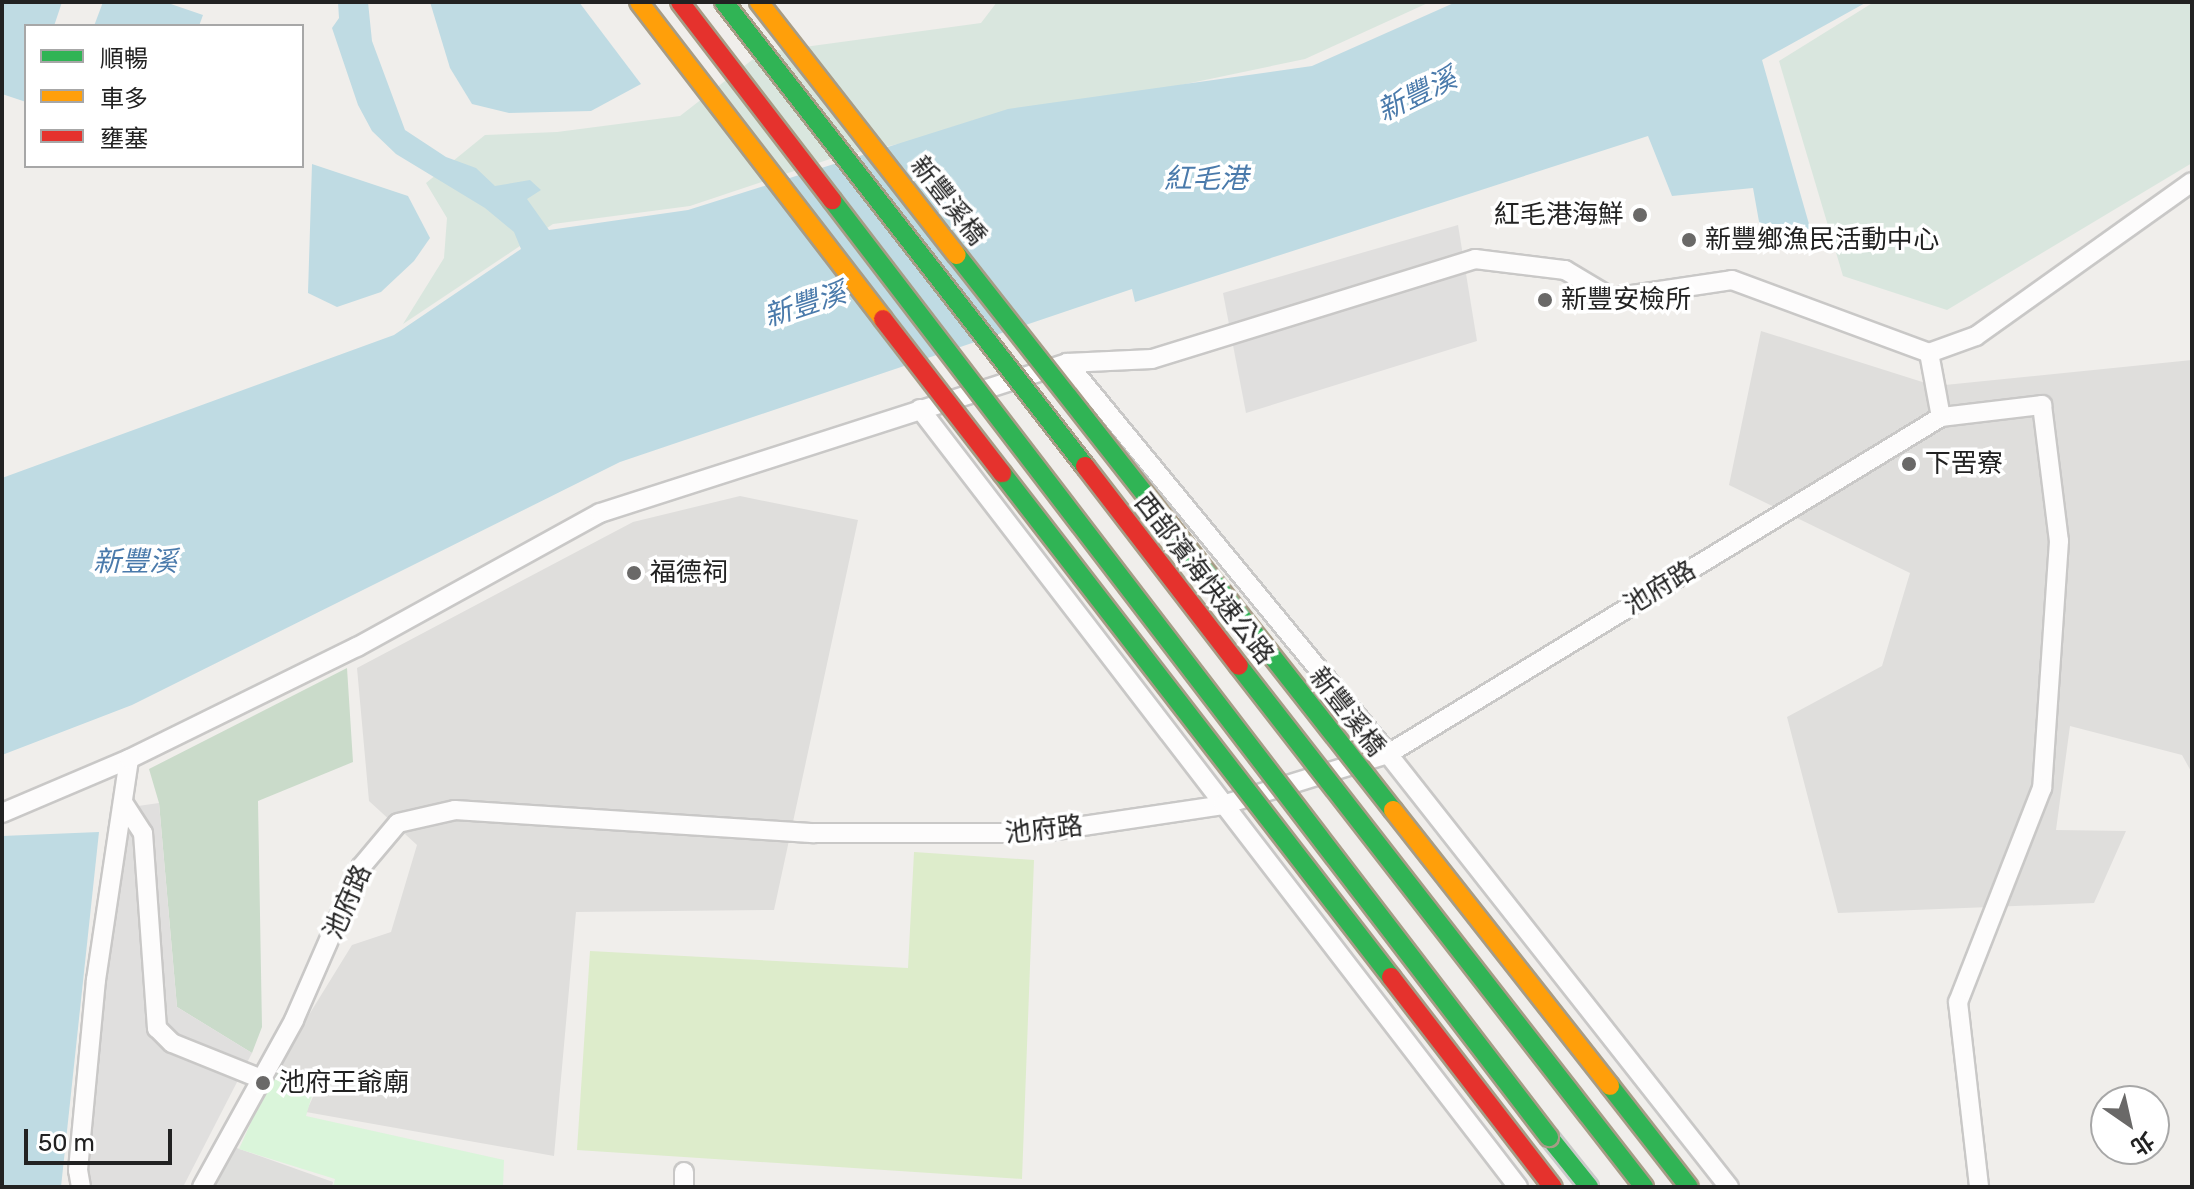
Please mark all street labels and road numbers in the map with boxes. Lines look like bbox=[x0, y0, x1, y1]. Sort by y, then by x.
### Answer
street label: 新豐溪橋 bbox=[904, 150, 992, 252]
street label: 西部濱海快速公路 bbox=[1128, 487, 1280, 671]
street label: 池府路 bbox=[1619, 555, 1701, 621]
street label: 新豐溪橋 bbox=[1303, 661, 1391, 763]
street label: 池府路 bbox=[1004, 810, 1084, 850]
street label: 池府路 bbox=[318, 860, 378, 944]

